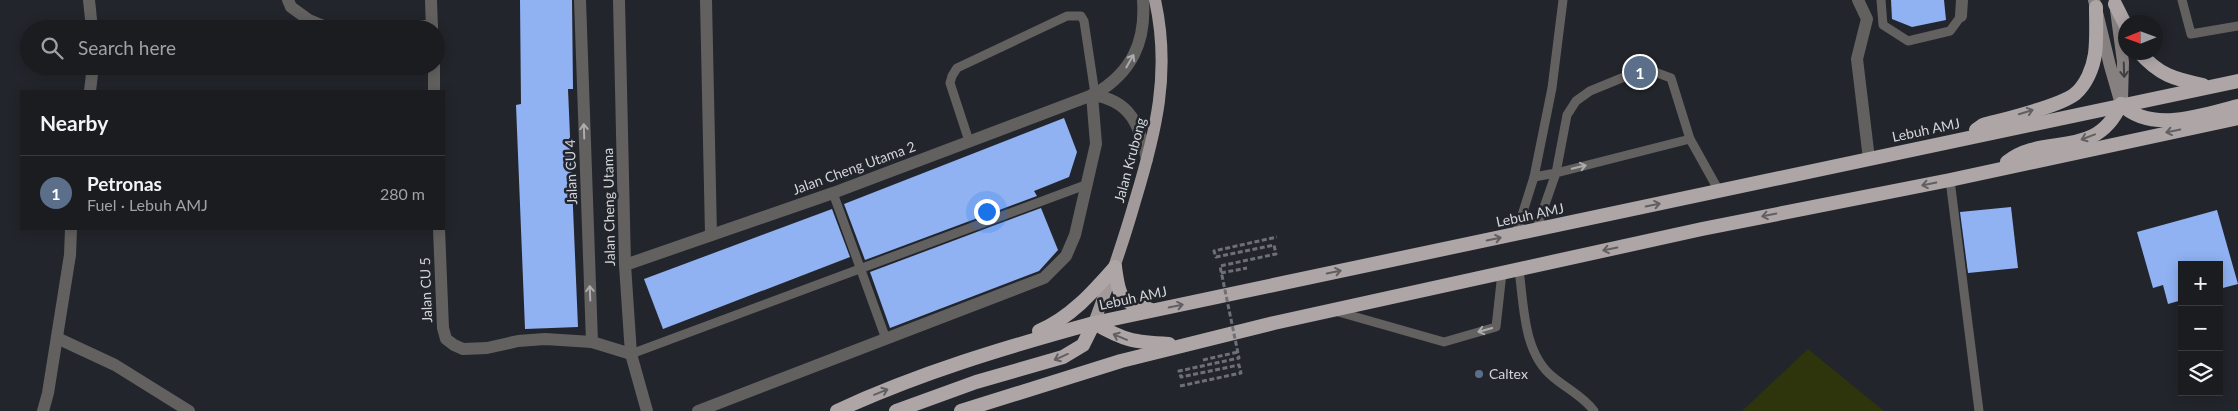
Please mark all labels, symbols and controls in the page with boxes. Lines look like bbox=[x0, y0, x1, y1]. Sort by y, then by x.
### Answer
north arrow bbox=[2118, 15, 2163, 60]
search box bbox=[20, 20, 445, 75]
icon: search bbox=[38, 34, 66, 62]
text: Search here bbox=[78, 36, 176, 59]
one-way arrow bbox=[1125, 53, 1135, 68]
pin: 1 bbox=[1624, 53, 1656, 91]
one-way arrow bbox=[2119, 62, 2128, 78]
one-way arrow bbox=[2017, 107, 2033, 117]
text: Nearby bbox=[40, 110, 108, 135]
street label: Lebuh AMJ bbox=[1890, 114, 1961, 145]
street label: Jalan Krubong bbox=[1110, 116, 1149, 204]
one-way arrow bbox=[580, 123, 589, 139]
one-way arrow bbox=[2166, 127, 2182, 137]
one-way arrow bbox=[2081, 133, 2096, 142]
street label: Jalan Cheng Utama 2 bbox=[790, 137, 918, 198]
street label: Jalan CU 4 bbox=[561, 139, 580, 205]
street label: Jalan Cheng Utama bbox=[599, 148, 618, 266]
one-way arrow bbox=[1570, 162, 1586, 171]
text: Petronas bbox=[87, 172, 162, 195]
one-way arrow bbox=[1921, 180, 1937, 189]
text: 1 bbox=[51, 184, 61, 203]
text: 280 m bbox=[380, 184, 425, 203]
text: Fuel · Lebuh AMJ bbox=[87, 195, 208, 214]
your location bbox=[974, 199, 1000, 225]
street label: Lebuh AMJ bbox=[1494, 199, 1565, 230]
one-way arrow bbox=[1644, 200, 1660, 209]
one-way arrow bbox=[1762, 211, 1778, 221]
one-way arrow bbox=[1485, 234, 1501, 243]
one-way arrow bbox=[1603, 245, 1619, 254]
street label: Jalan CU 5 bbox=[416, 257, 435, 323]
map controls bbox=[2178, 261, 2223, 396]
button: + bbox=[2178, 261, 2223, 306]
one-way arrow bbox=[1326, 266, 1342, 276]
street label: Lebuh AMJ bbox=[1097, 282, 1168, 313]
one-way arrow bbox=[585, 286, 595, 302]
one-way arrow bbox=[1167, 300, 1183, 310]
button: − bbox=[2178, 306, 2223, 351]
one-way arrow bbox=[1477, 326, 1493, 336]
one-way arrow bbox=[1113, 331, 1128, 341]
button: layers bbox=[2178, 351, 2223, 396]
one-way arrow bbox=[1054, 352, 1069, 362]
place label: Caltex bbox=[1489, 365, 1528, 382]
marker: Caltex bbox=[1473, 368, 1485, 380]
one-way arrow bbox=[874, 386, 889, 395]

